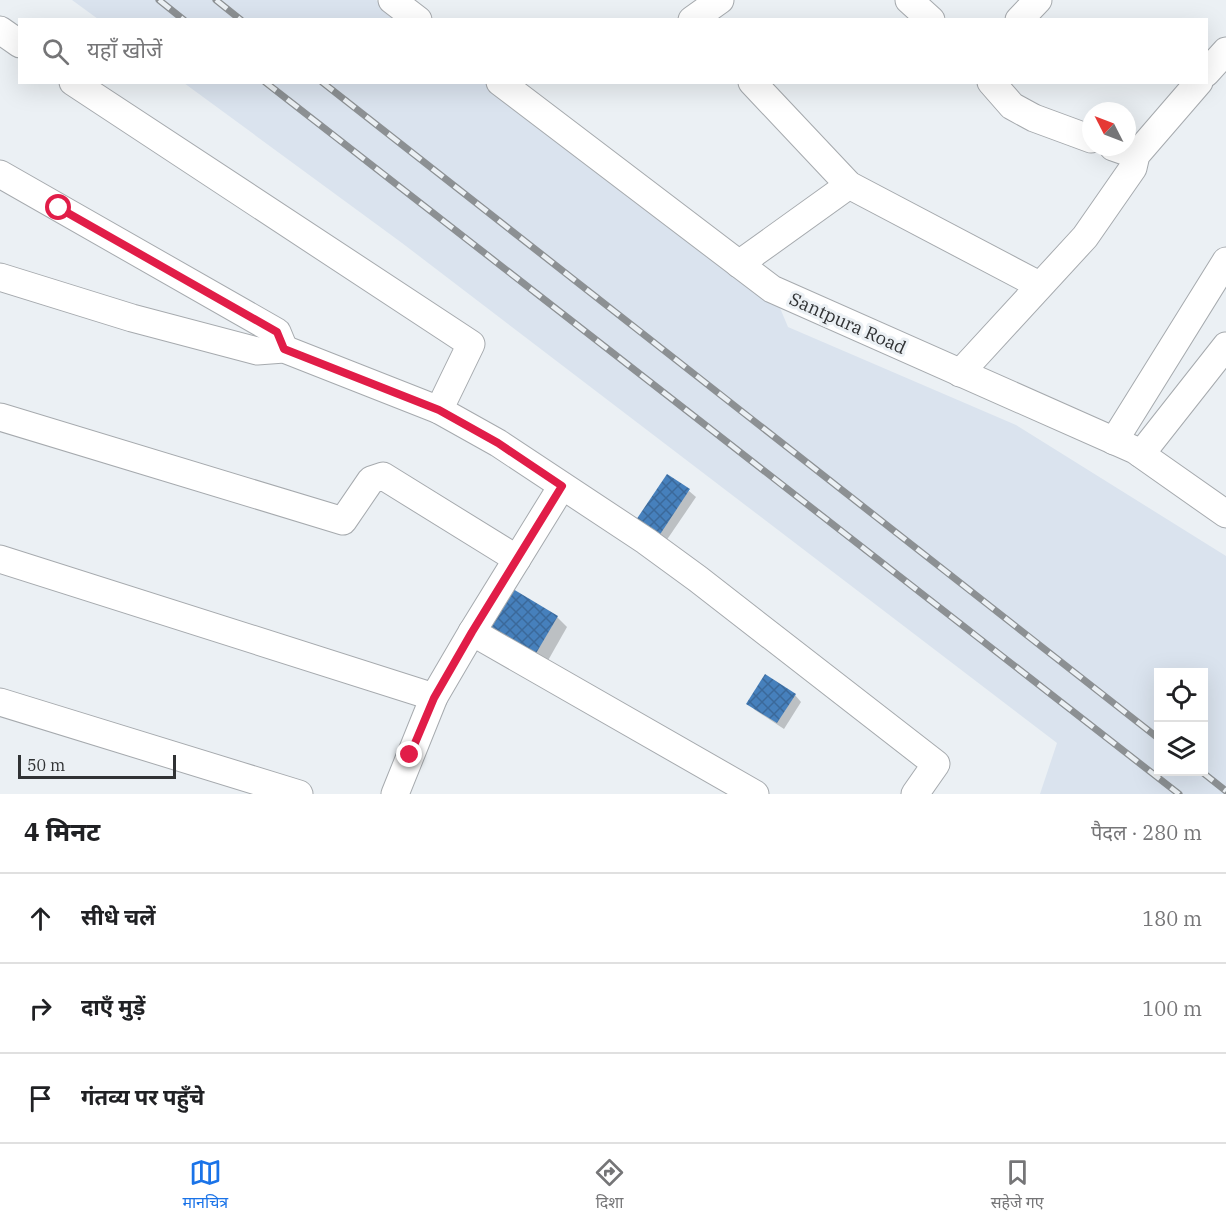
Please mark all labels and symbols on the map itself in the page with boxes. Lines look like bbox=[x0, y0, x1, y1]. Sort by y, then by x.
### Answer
north arrow bbox=[1082, 102, 1136, 156]
route start bbox=[45, 194, 71, 220]
street label: Santpura Road bbox=[786, 287, 910, 359]
route end bbox=[396, 741, 422, 767]
scale bar bbox=[18, 752, 176, 780]

